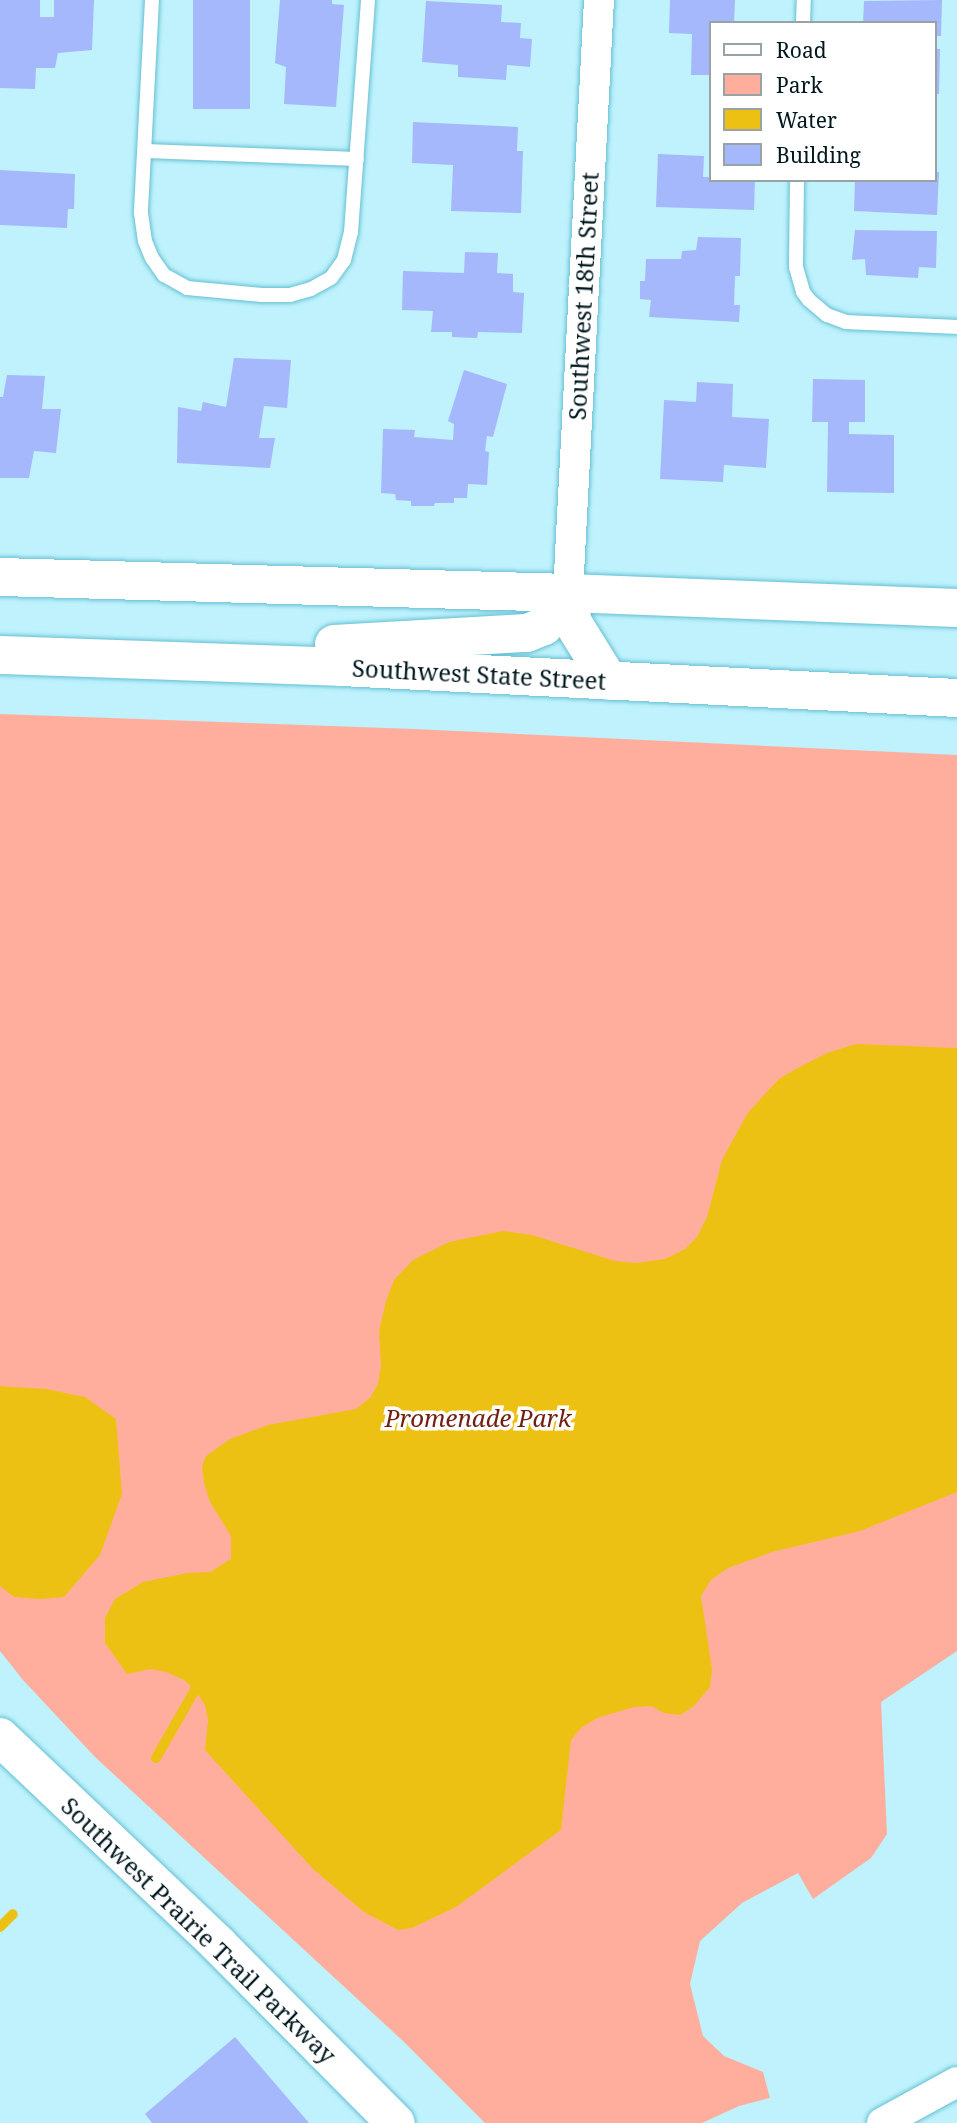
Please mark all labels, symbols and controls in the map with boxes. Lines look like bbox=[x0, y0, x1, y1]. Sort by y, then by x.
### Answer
legend bbox=[708, 21, 936, 182]
text: Road bbox=[776, 36, 827, 64]
text: Park bbox=[776, 71, 823, 99]
text: Water bbox=[776, 106, 837, 134]
text: Building bbox=[776, 141, 861, 169]
street label: Southwest 18th Street bbox=[562, 171, 604, 421]
street label: Southwest State Street bbox=[351, 653, 607, 695]
park label: Promenade Park bbox=[385, 1404, 571, 1432]
street label: Southwest Prairie Trail Parkway bbox=[56, 1791, 342, 2069]

